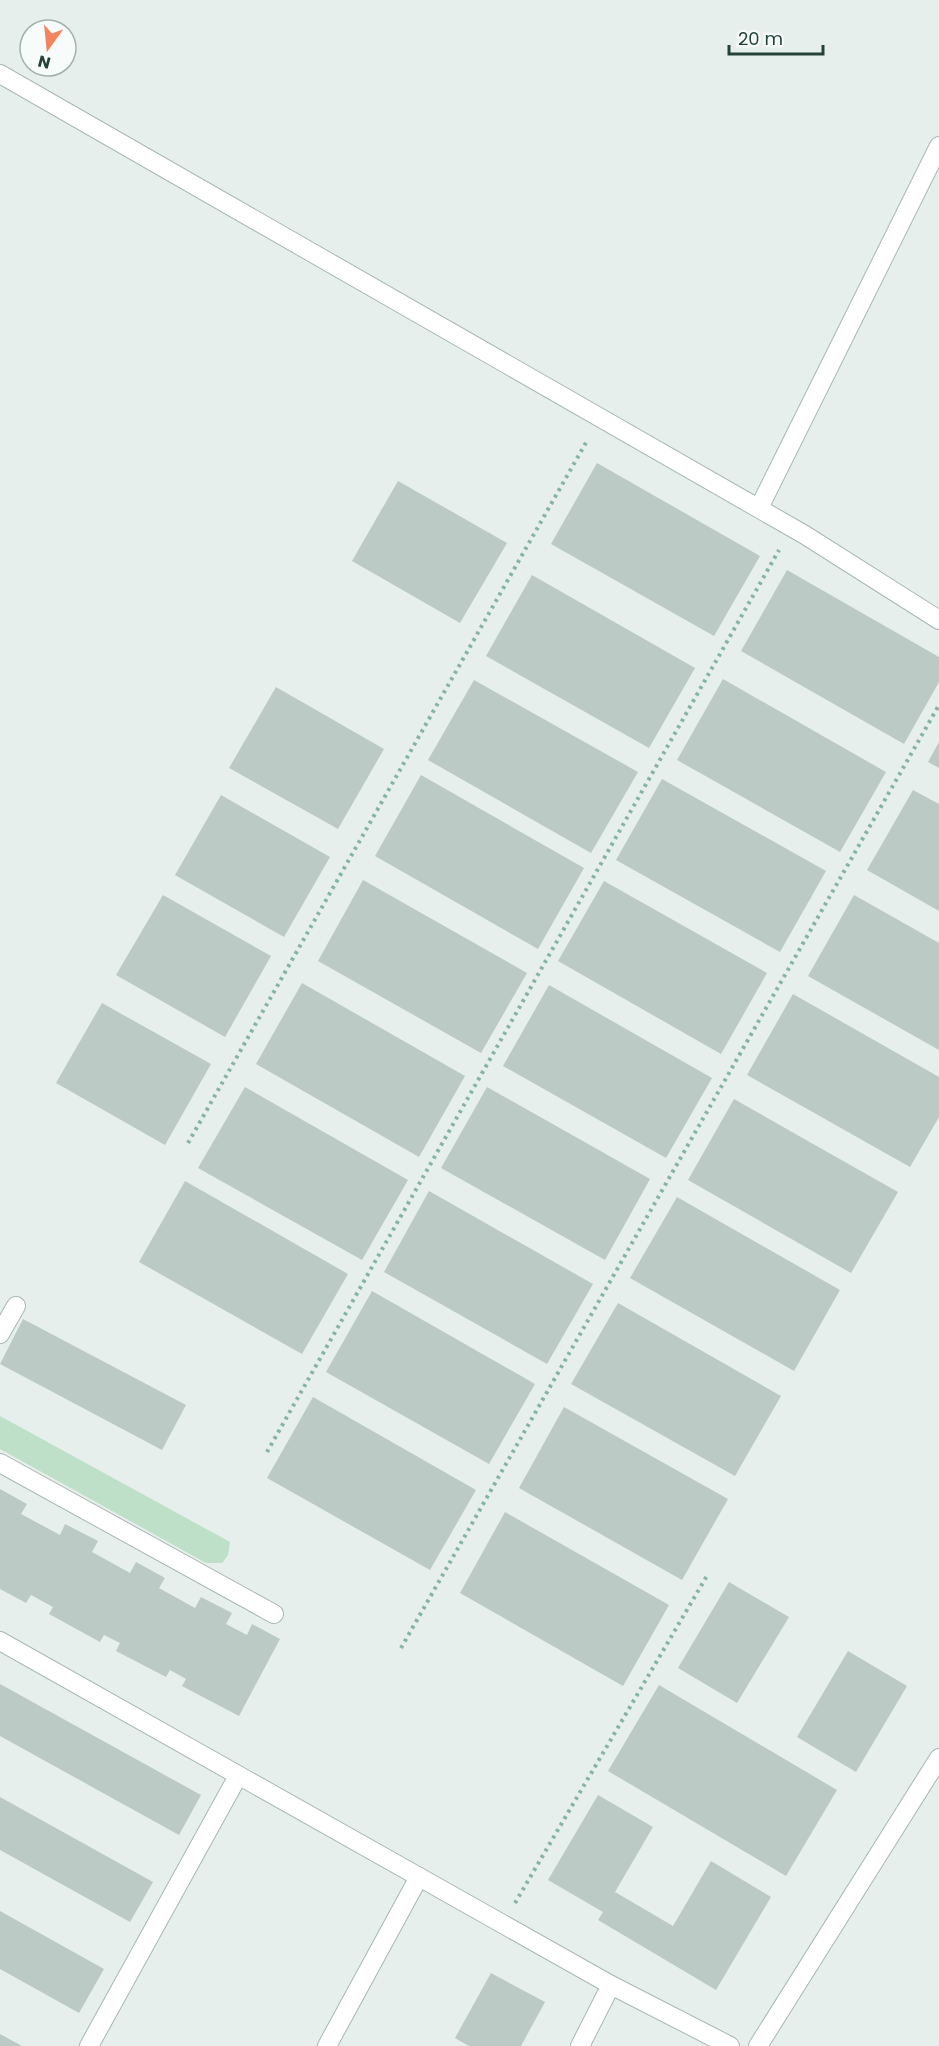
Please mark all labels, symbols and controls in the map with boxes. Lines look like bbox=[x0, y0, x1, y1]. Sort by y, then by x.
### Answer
north arrow bbox=[18, 18, 78, 78]
scale bar bbox=[729, 18, 824, 56]
text: 20 m bbox=[738, 26, 783, 51]
text: N bbox=[35, 49, 53, 75]

